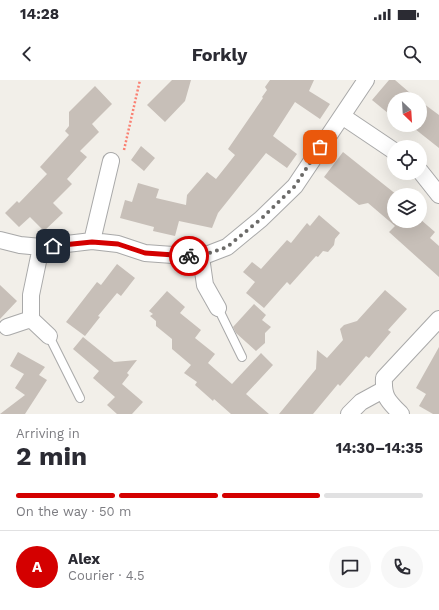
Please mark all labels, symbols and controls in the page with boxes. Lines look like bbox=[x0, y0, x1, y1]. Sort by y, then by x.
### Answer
text: 14:28 bbox=[20, 5, 59, 23]
icon: back bbox=[16, 43, 38, 65]
icon: search bbox=[401, 43, 423, 65]
text: Forkly bbox=[192, 44, 247, 65]
north arrow bbox=[387, 92, 427, 132]
map controls bbox=[387, 92, 427, 228]
pin bbox=[303, 130, 337, 164]
icon: bag bbox=[309, 136, 331, 158]
button: locate bbox=[387, 140, 427, 180]
button: layers bbox=[387, 188, 427, 228]
pin bbox=[36, 229, 70, 263]
icon: home bbox=[42, 235, 64, 257]
courier bbox=[169, 236, 209, 276]
icon: bike bbox=[178, 245, 200, 267]
text: Arriving in bbox=[16, 426, 80, 441]
text: 14:30–14:35 bbox=[336, 439, 423, 457]
text: 2 min bbox=[16, 441, 87, 471]
text: On the way · 50 m bbox=[16, 504, 131, 519]
button: chat bbox=[329, 546, 371, 588]
button: phone bbox=[381, 546, 423, 588]
text: Alex bbox=[68, 550, 100, 568]
text: A bbox=[32, 558, 42, 576]
text: Courier · 4.5 bbox=[68, 568, 145, 583]

